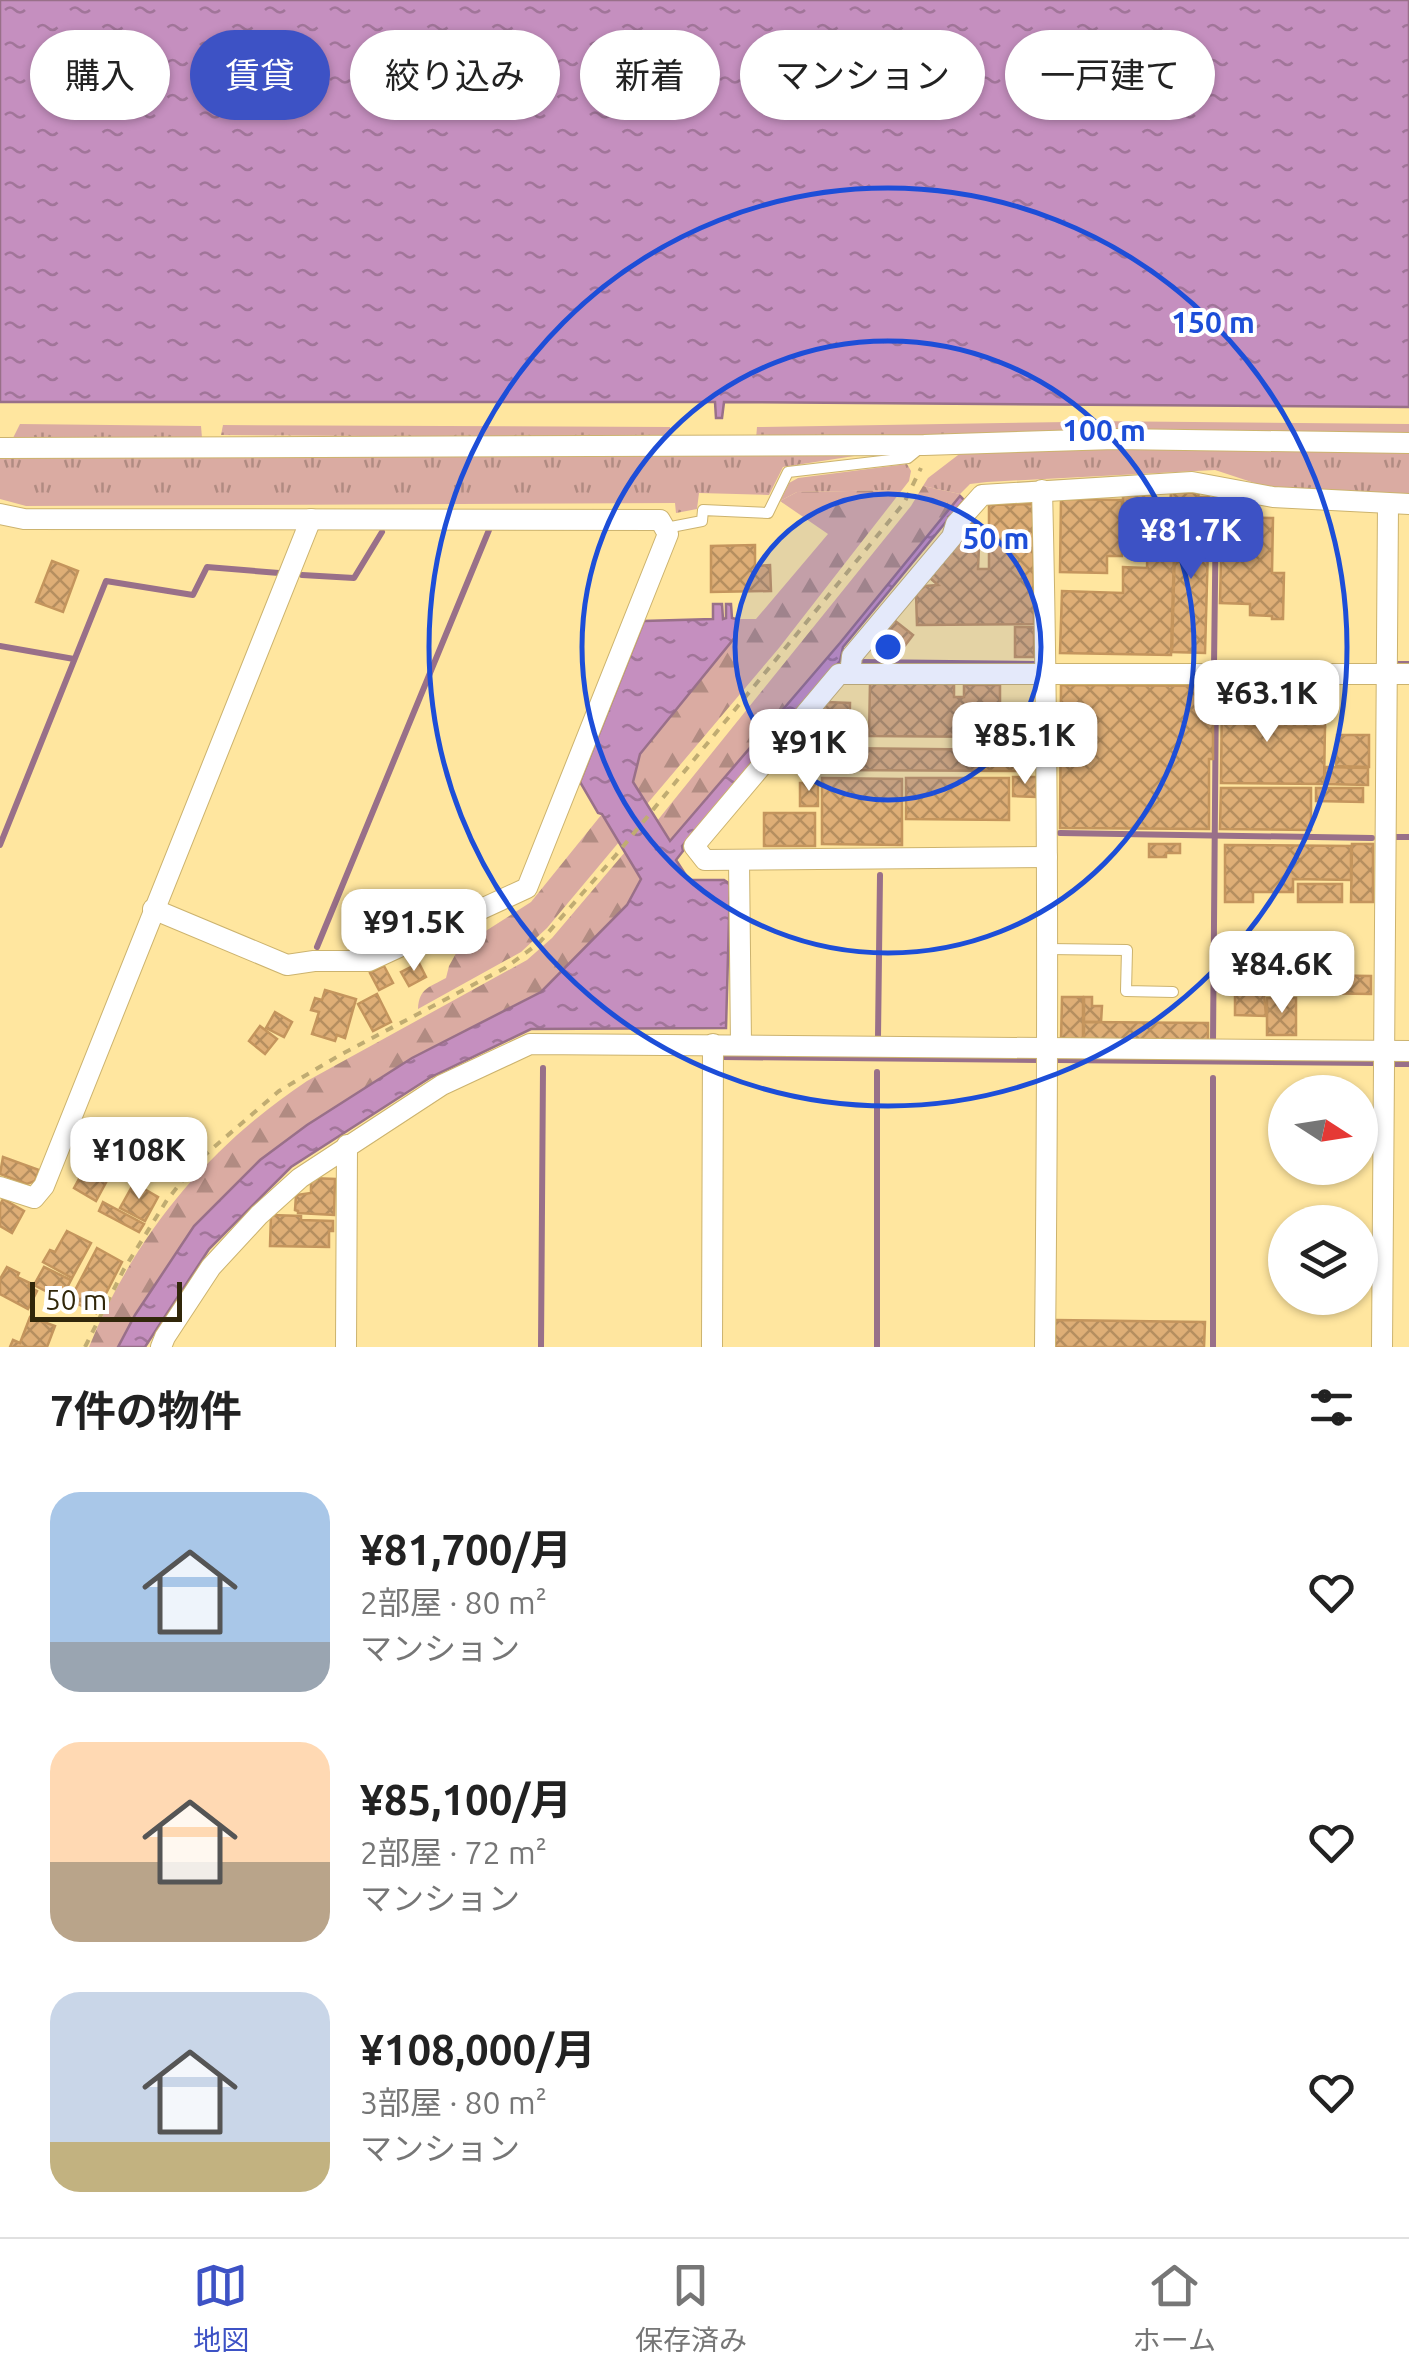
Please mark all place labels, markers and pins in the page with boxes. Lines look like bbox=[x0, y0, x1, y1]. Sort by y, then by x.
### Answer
pin: ¥81.7K bbox=[1110, 497, 1272, 582]
centre of rings bbox=[870, 629, 906, 665]
pin: ¥63.1K bbox=[1186, 660, 1348, 745]
pin: ¥85.1K bbox=[944, 702, 1106, 787]
pin: ¥91K bbox=[750, 709, 868, 794]
pin: ¥91.5K bbox=[333, 889, 495, 974]
pin: ¥84.6K bbox=[1201, 931, 1363, 1016]
pin: ¥108K bbox=[69, 1117, 209, 1202]

